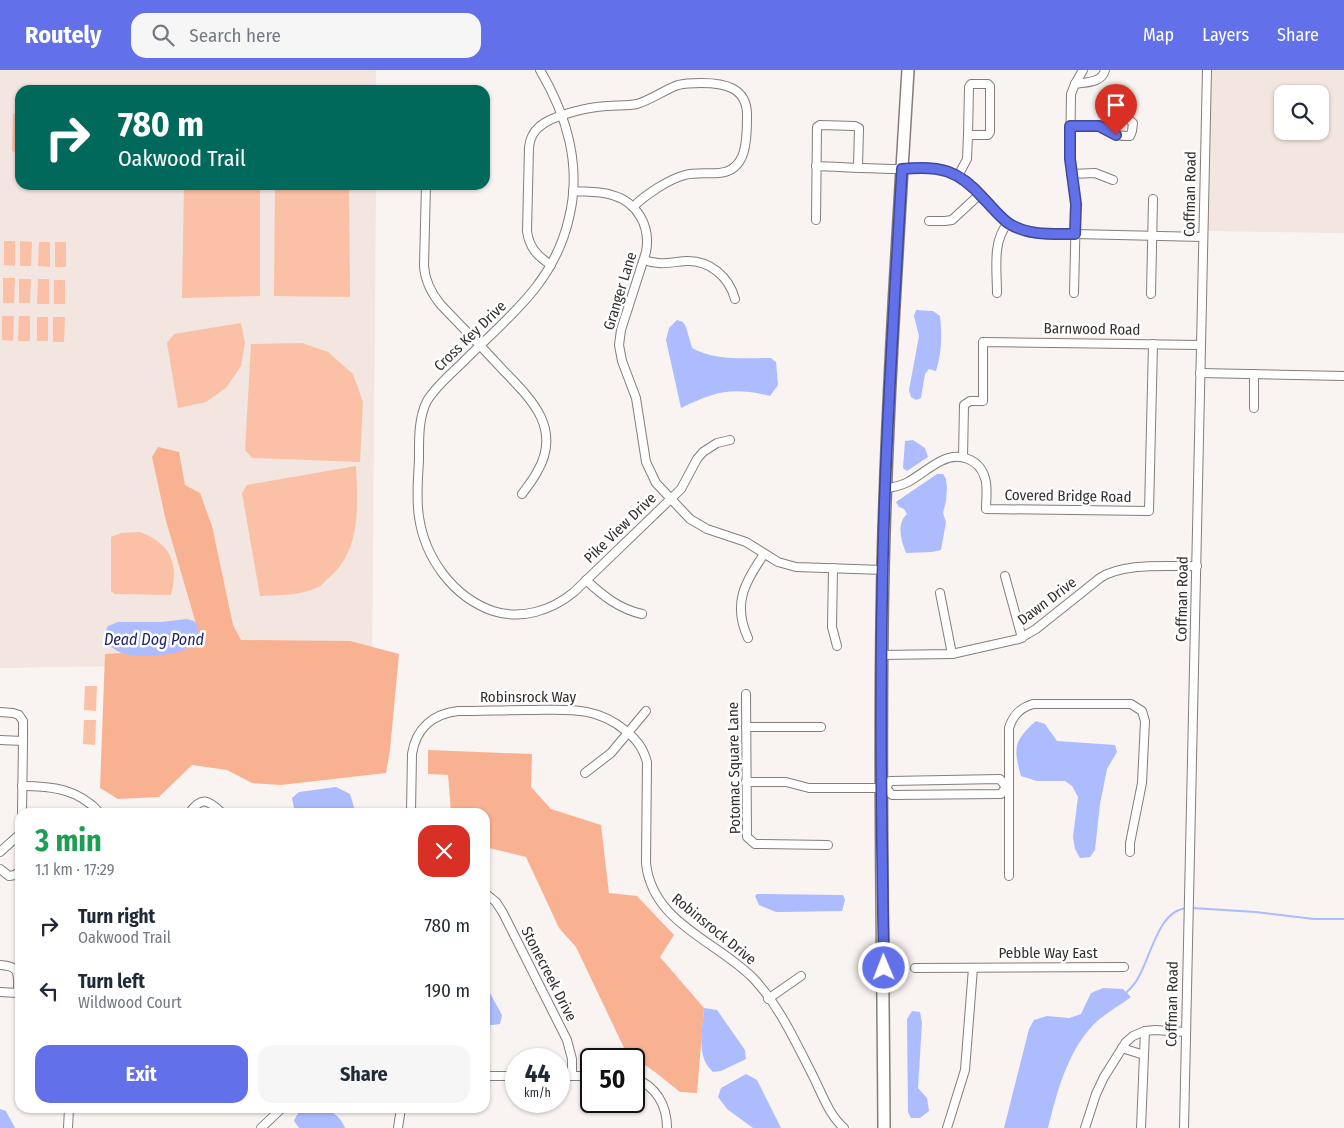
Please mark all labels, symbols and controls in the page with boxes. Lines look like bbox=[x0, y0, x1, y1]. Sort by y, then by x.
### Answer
search box bbox=[131, 13, 481, 58]
text: Routely bbox=[25, 21, 101, 49]
icon: search bbox=[149, 21, 177, 49]
text: Search here bbox=[189, 24, 281, 47]
text: Map bbox=[1143, 24, 1174, 46]
text: Layers bbox=[1202, 24, 1249, 46]
text: Share bbox=[1277, 24, 1319, 46]
pin bbox=[1095, 84, 1137, 135]
map controls bbox=[1274, 85, 1329, 140]
button: search bbox=[1274, 85, 1329, 140]
icon: arrive bbox=[1102, 91, 1130, 119]
text: 780 m bbox=[118, 103, 204, 145]
icon: right bbox=[35, 105, 100, 170]
text: Oakwood Trail bbox=[118, 145, 246, 172]
street label: Coffman Road bbox=[1180, 151, 1200, 237]
street label: Granger Lane bbox=[600, 250, 640, 332]
street label: Cross Key Drive bbox=[430, 297, 510, 375]
street label: Barnwood Road bbox=[1043, 319, 1141, 339]
street label: Covered Bridge Road bbox=[1004, 486, 1132, 506]
street label: Pike View Drive bbox=[580, 489, 660, 567]
street label: Coffman Road bbox=[1172, 556, 1192, 642]
street label: Dawn Drive bbox=[1014, 573, 1080, 629]
water label: Dead Dog Pond bbox=[104, 630, 205, 649]
street label: Robinsrock Way bbox=[480, 688, 576, 706]
street label: Potomac Square Lane bbox=[724, 702, 744, 834]
text: 3 min bbox=[35, 823, 102, 859]
button: close bbox=[418, 825, 470, 877]
text: 1.1 km · 17:29 bbox=[35, 860, 115, 879]
street label: Robinsrock Drive bbox=[668, 889, 760, 969]
text: Turn right bbox=[78, 905, 155, 928]
icon: right bbox=[35, 912, 63, 940]
text: 780 m bbox=[424, 914, 470, 937]
street label: Stonecreek Drive bbox=[517, 924, 581, 1024]
text: Oakwood Trail bbox=[78, 928, 171, 947]
position arrow bbox=[857, 941, 909, 993]
street label: Pebble Way East bbox=[998, 944, 1098, 962]
street label: Coffman Road bbox=[1162, 961, 1182, 1047]
text: Turn left bbox=[78, 970, 145, 993]
icon: left bbox=[35, 977, 63, 1005]
text: 190 m bbox=[424, 979, 470, 1002]
text: Wildwood Court bbox=[78, 993, 182, 1012]
button: Exit bbox=[35, 1045, 248, 1103]
button: Share bbox=[258, 1045, 470, 1103]
speed limit sign: 50 bbox=[580, 1048, 645, 1113]
text: 44 bbox=[525, 1059, 550, 1089]
text: km/h bbox=[524, 1086, 551, 1100]

